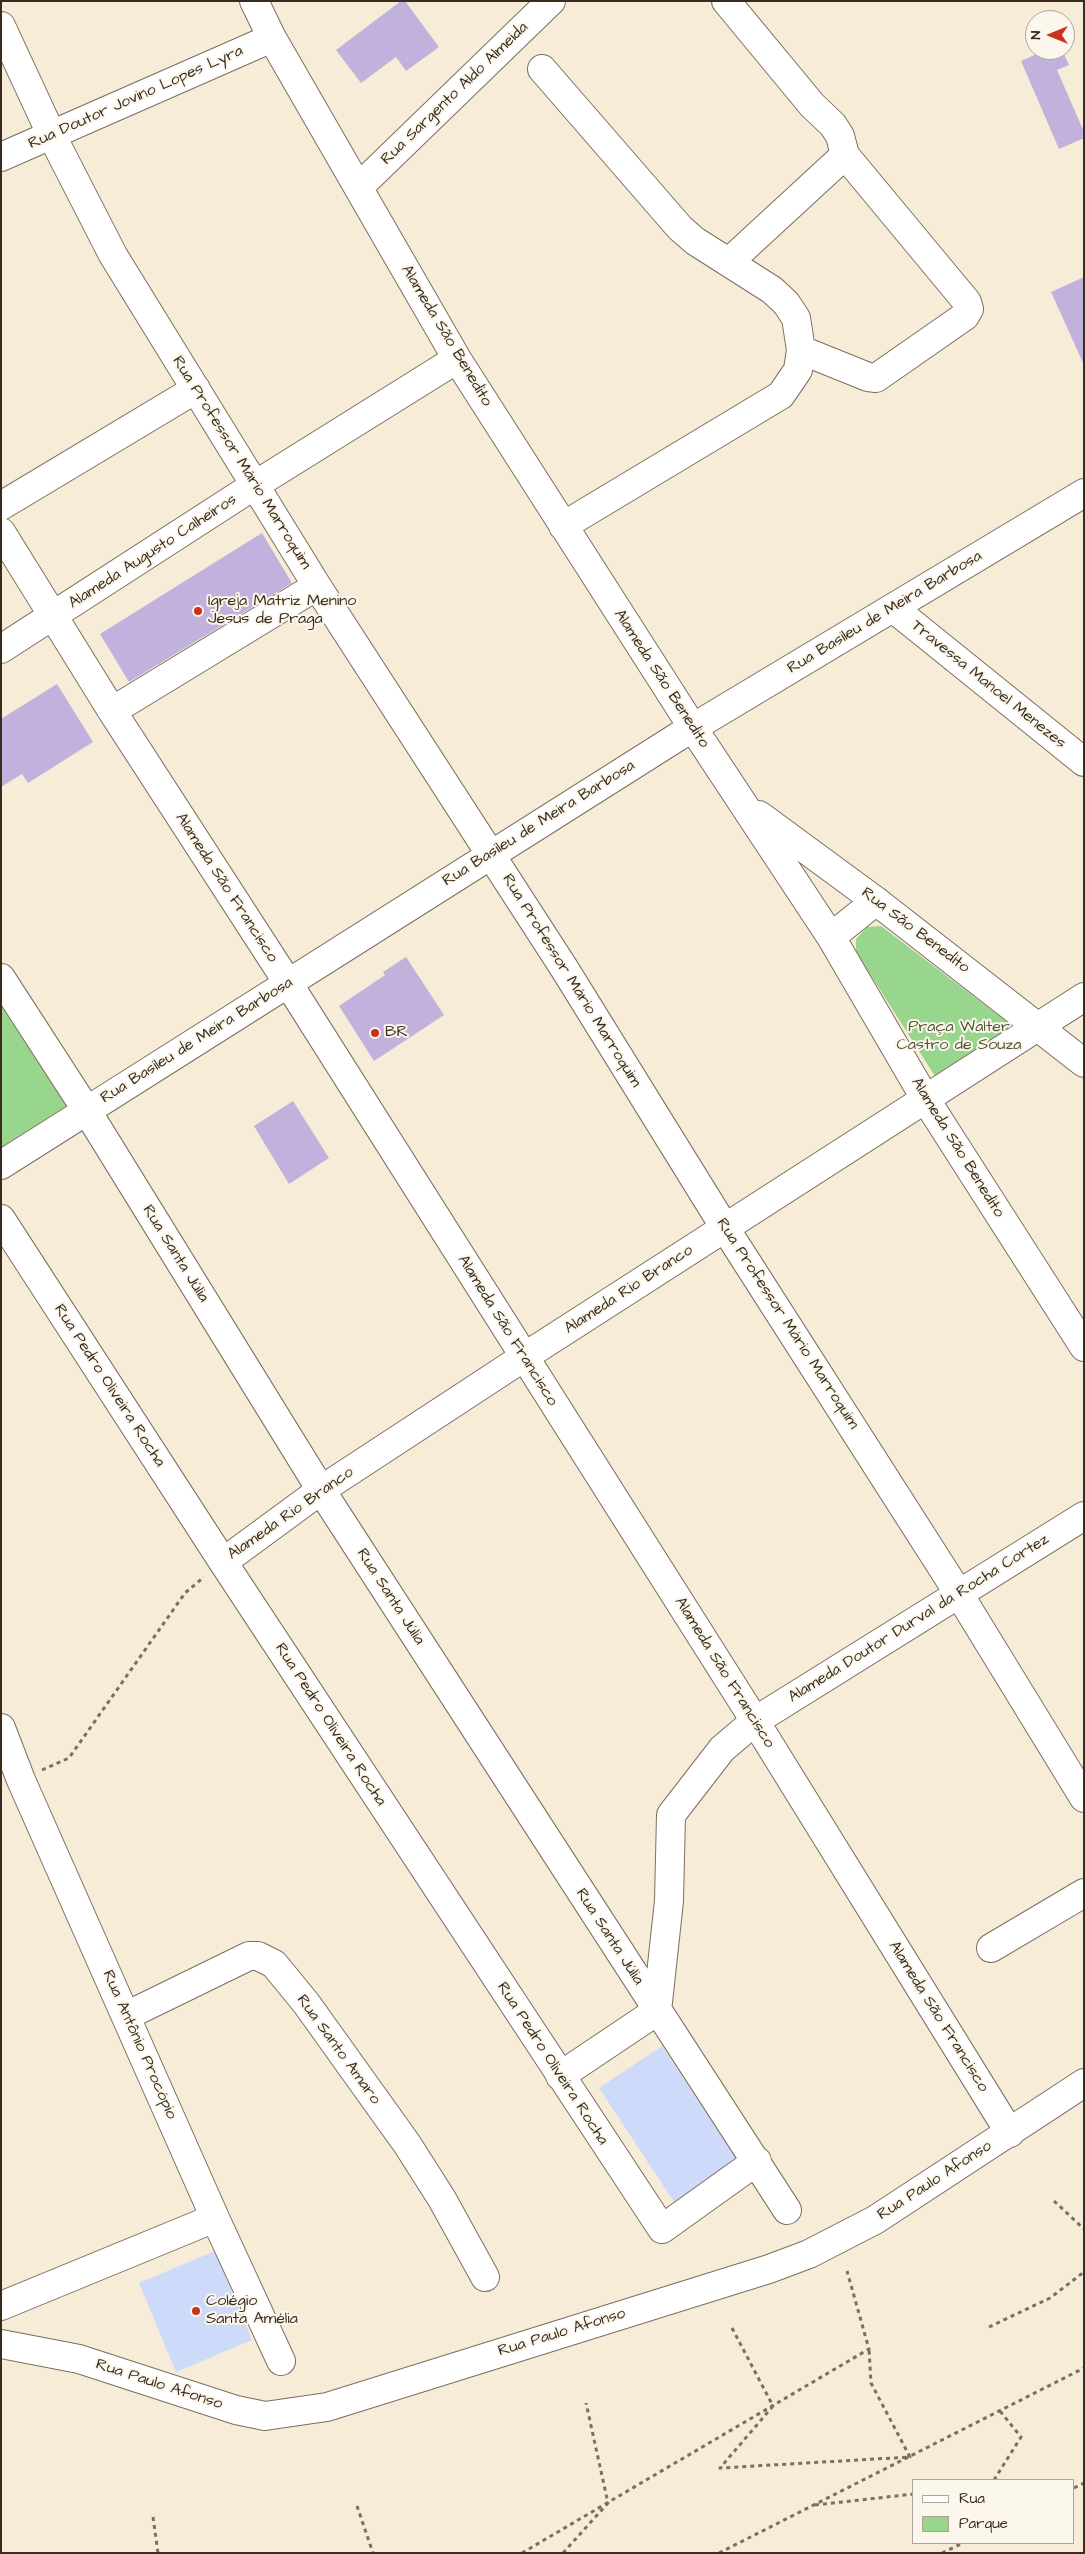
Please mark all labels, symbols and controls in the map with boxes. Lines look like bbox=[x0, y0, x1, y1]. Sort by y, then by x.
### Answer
north arrow bbox=[1025, 10, 1075, 60]
street label: Rua Sargento Aldo Almeida bbox=[377, 19, 533, 169]
text: N bbox=[1026, 31, 1046, 39]
street label: Rua Doutor Jovino Lopes Lyra bbox=[26, 42, 246, 154]
street label: Alameda São Benedito bbox=[396, 262, 496, 410]
street label: Rua Professor Mário Marroquim bbox=[167, 353, 315, 573]
street label: Alameda Augusto Calheiros bbox=[65, 491, 241, 613]
street label: Rua Basileu de Meira Barbosa bbox=[784, 547, 986, 679]
place label: Igreja Matriz Menino Jesus de Praga bbox=[208, 592, 356, 630]
marker: Igreja Matriz Menino Jesus de Praga bbox=[192, 605, 204, 617]
street label: Alameda São Benedito bbox=[609, 606, 713, 752]
street label: Travessa Manoel Menezes bbox=[907, 617, 1069, 753]
street label: Rua Basileu de Meira Barbosa bbox=[439, 757, 639, 891]
street label: Alameda São Francisco bbox=[170, 810, 282, 966]
street label: Rua Professor Mário Marroquim bbox=[497, 871, 645, 1091]
street label: Rua São Benedito bbox=[857, 884, 973, 978]
street label: Rua Basileu de Meira Barbosa bbox=[97, 974, 297, 1108]
park label: Praça Walter Castro de Souza bbox=[897, 1018, 1021, 1056]
place label: BR bbox=[385, 1023, 408, 1043]
marker: BR bbox=[369, 1027, 381, 1039]
street label: Alameda São Benedito bbox=[906, 1074, 1008, 1222]
street label: Rua Santa Júlia bbox=[137, 1202, 213, 1306]
street label: Rua Professor Mário Marroquim bbox=[711, 1215, 863, 1433]
street label: Alameda Rio Branco bbox=[561, 1241, 697, 1339]
street label: Alameda São Francisco bbox=[453, 1252, 561, 1410]
street label: Rua Pedro Oliveira Rocha bbox=[49, 1301, 169, 1471]
street label: Alameda Rio Branco bbox=[224, 1463, 358, 1565]
street label: Alameda Doutor Durval da Rocha Cortez bbox=[785, 1530, 1053, 1708]
street label: Rua Santa Júlia bbox=[352, 1545, 428, 1649]
street label: Alameda São Francisco bbox=[670, 1594, 778, 1752]
street label: Rua Pedro Oliveira Rocha bbox=[270, 1640, 390, 1810]
street label: Rua Santa Júlia bbox=[571, 1885, 647, 1989]
street label: Alameda São Francisco bbox=[884, 1938, 992, 2096]
street label: Rua Antônio Procópio bbox=[97, 1968, 181, 2122]
street label: Rua Pedro Oliveira Rocha bbox=[492, 1979, 612, 2149]
street label: Rua Santo Amaro bbox=[292, 1991, 384, 2109]
street label: Rua Paulo Afonso bbox=[874, 2137, 996, 2225]
place label: Colégio Santa Amélia bbox=[206, 2292, 298, 2330]
street label: Rua Paulo Afonso bbox=[496, 2304, 628, 2362]
marker: Colégio Santa Amélia bbox=[190, 2305, 202, 2317]
street label: Rua Paulo Afonso bbox=[93, 2355, 225, 2415]
legend bbox=[912, 2479, 1075, 2544]
text: Rua bbox=[959, 2488, 985, 2509]
text: Parque bbox=[959, 2513, 1008, 2534]

